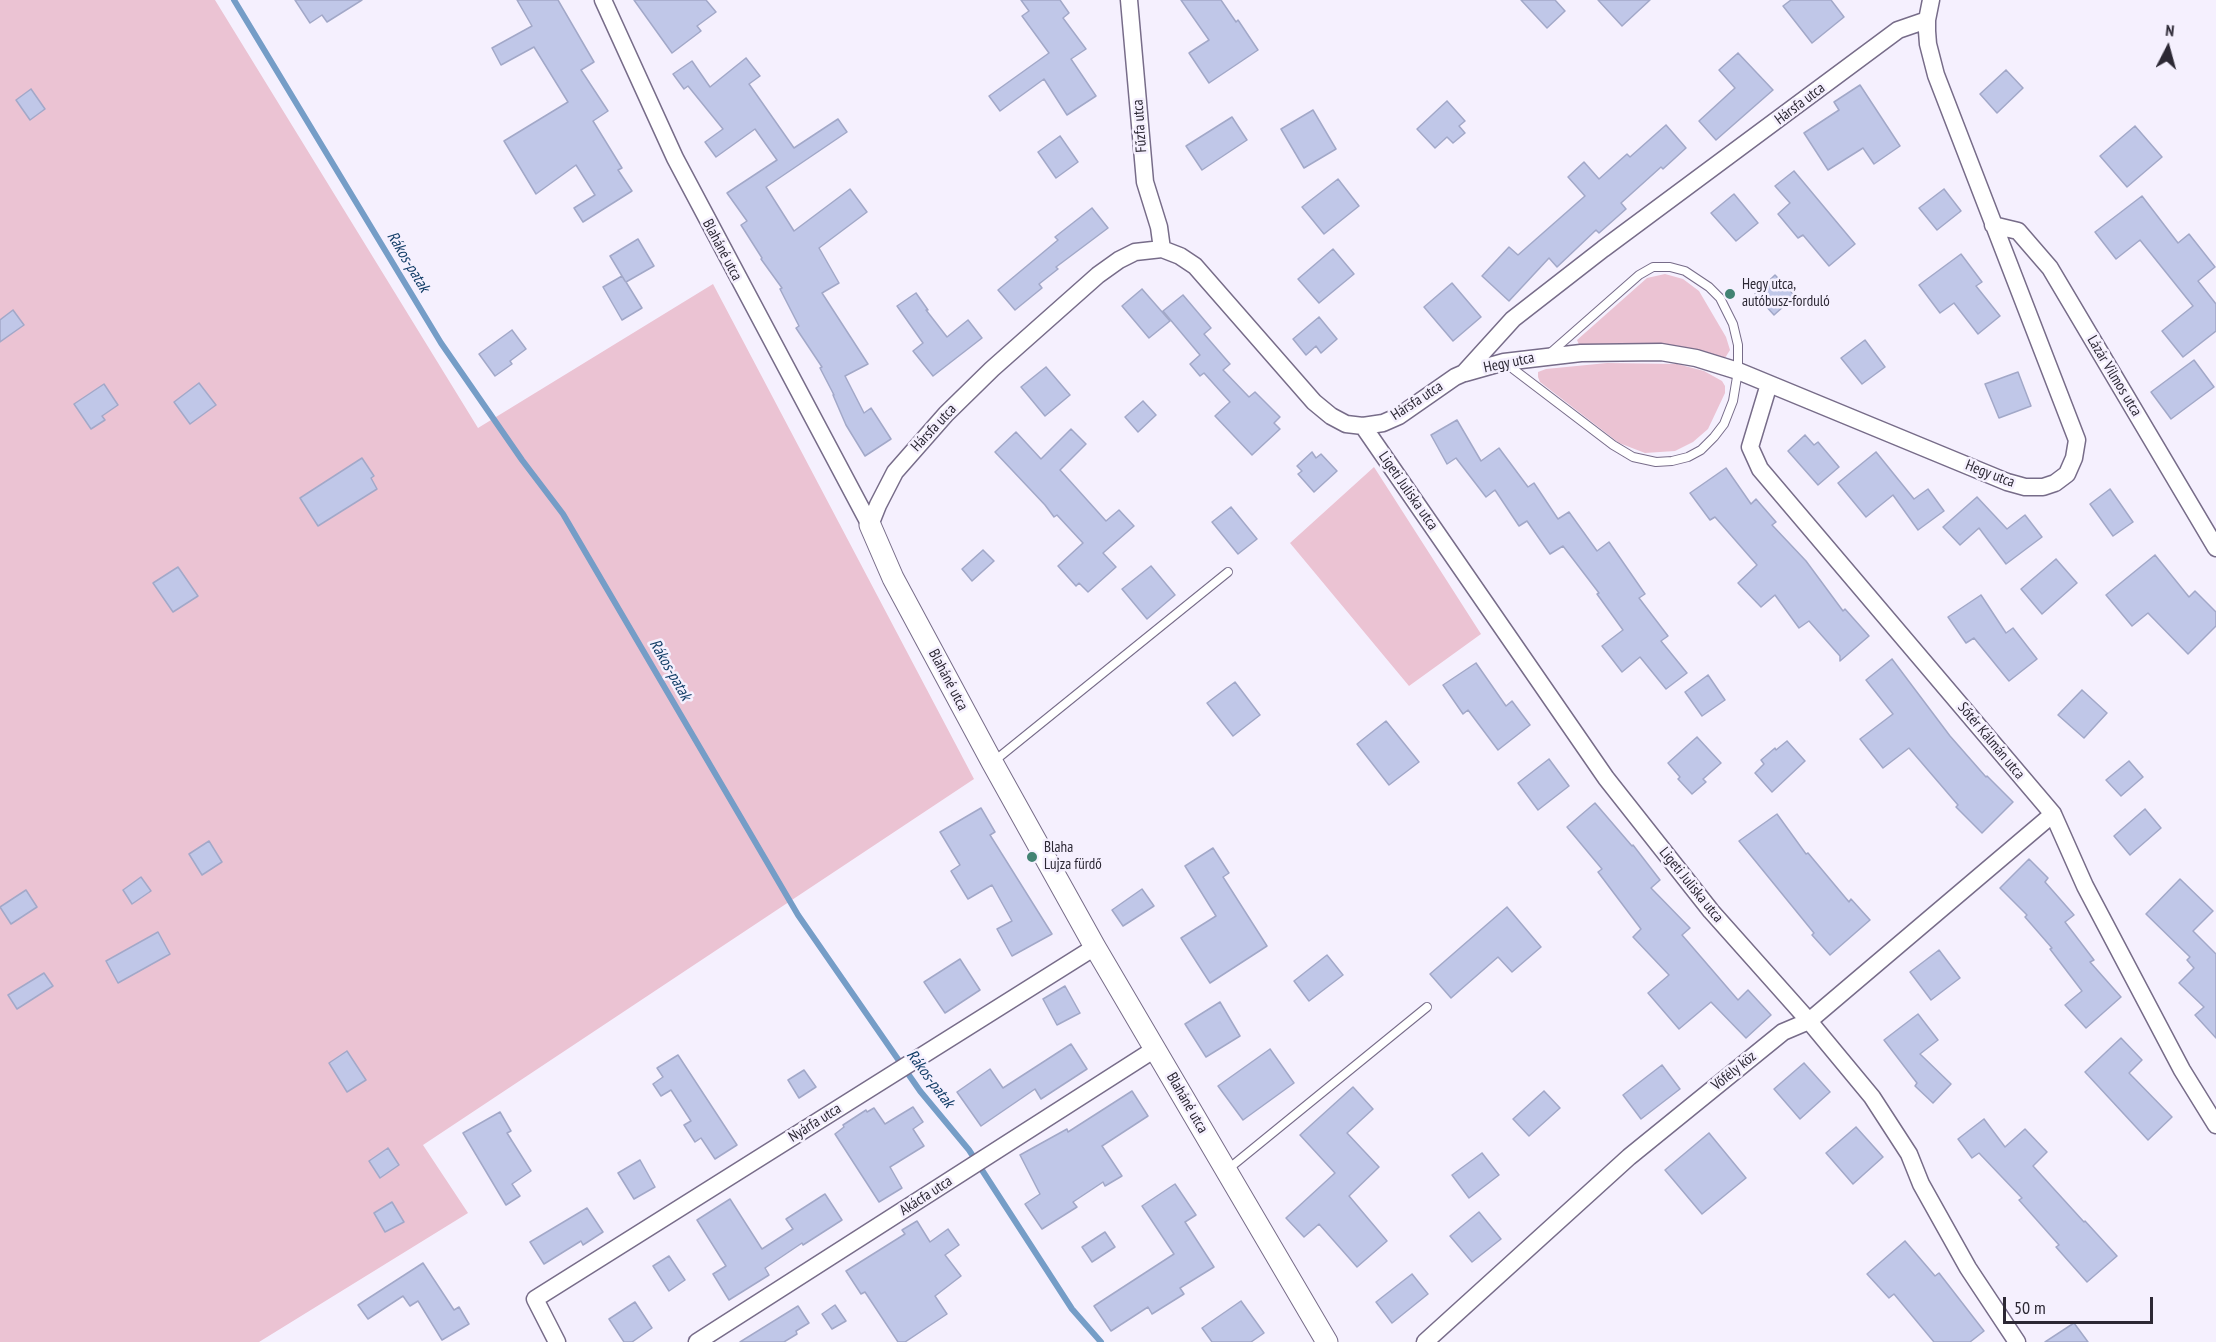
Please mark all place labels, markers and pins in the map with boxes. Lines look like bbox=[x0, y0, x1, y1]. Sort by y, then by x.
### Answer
place label: Hegy utca, autóbusz-forduló bbox=[1742, 276, 1830, 311]
marker: Hegy utca, autóbusz-forduló bbox=[1723, 287, 1737, 301]
place label: Blaha Lujza fürdő bbox=[1044, 839, 1102, 874]
marker: Blaha Lujza fürdő bbox=[1025, 850, 1039, 864]

